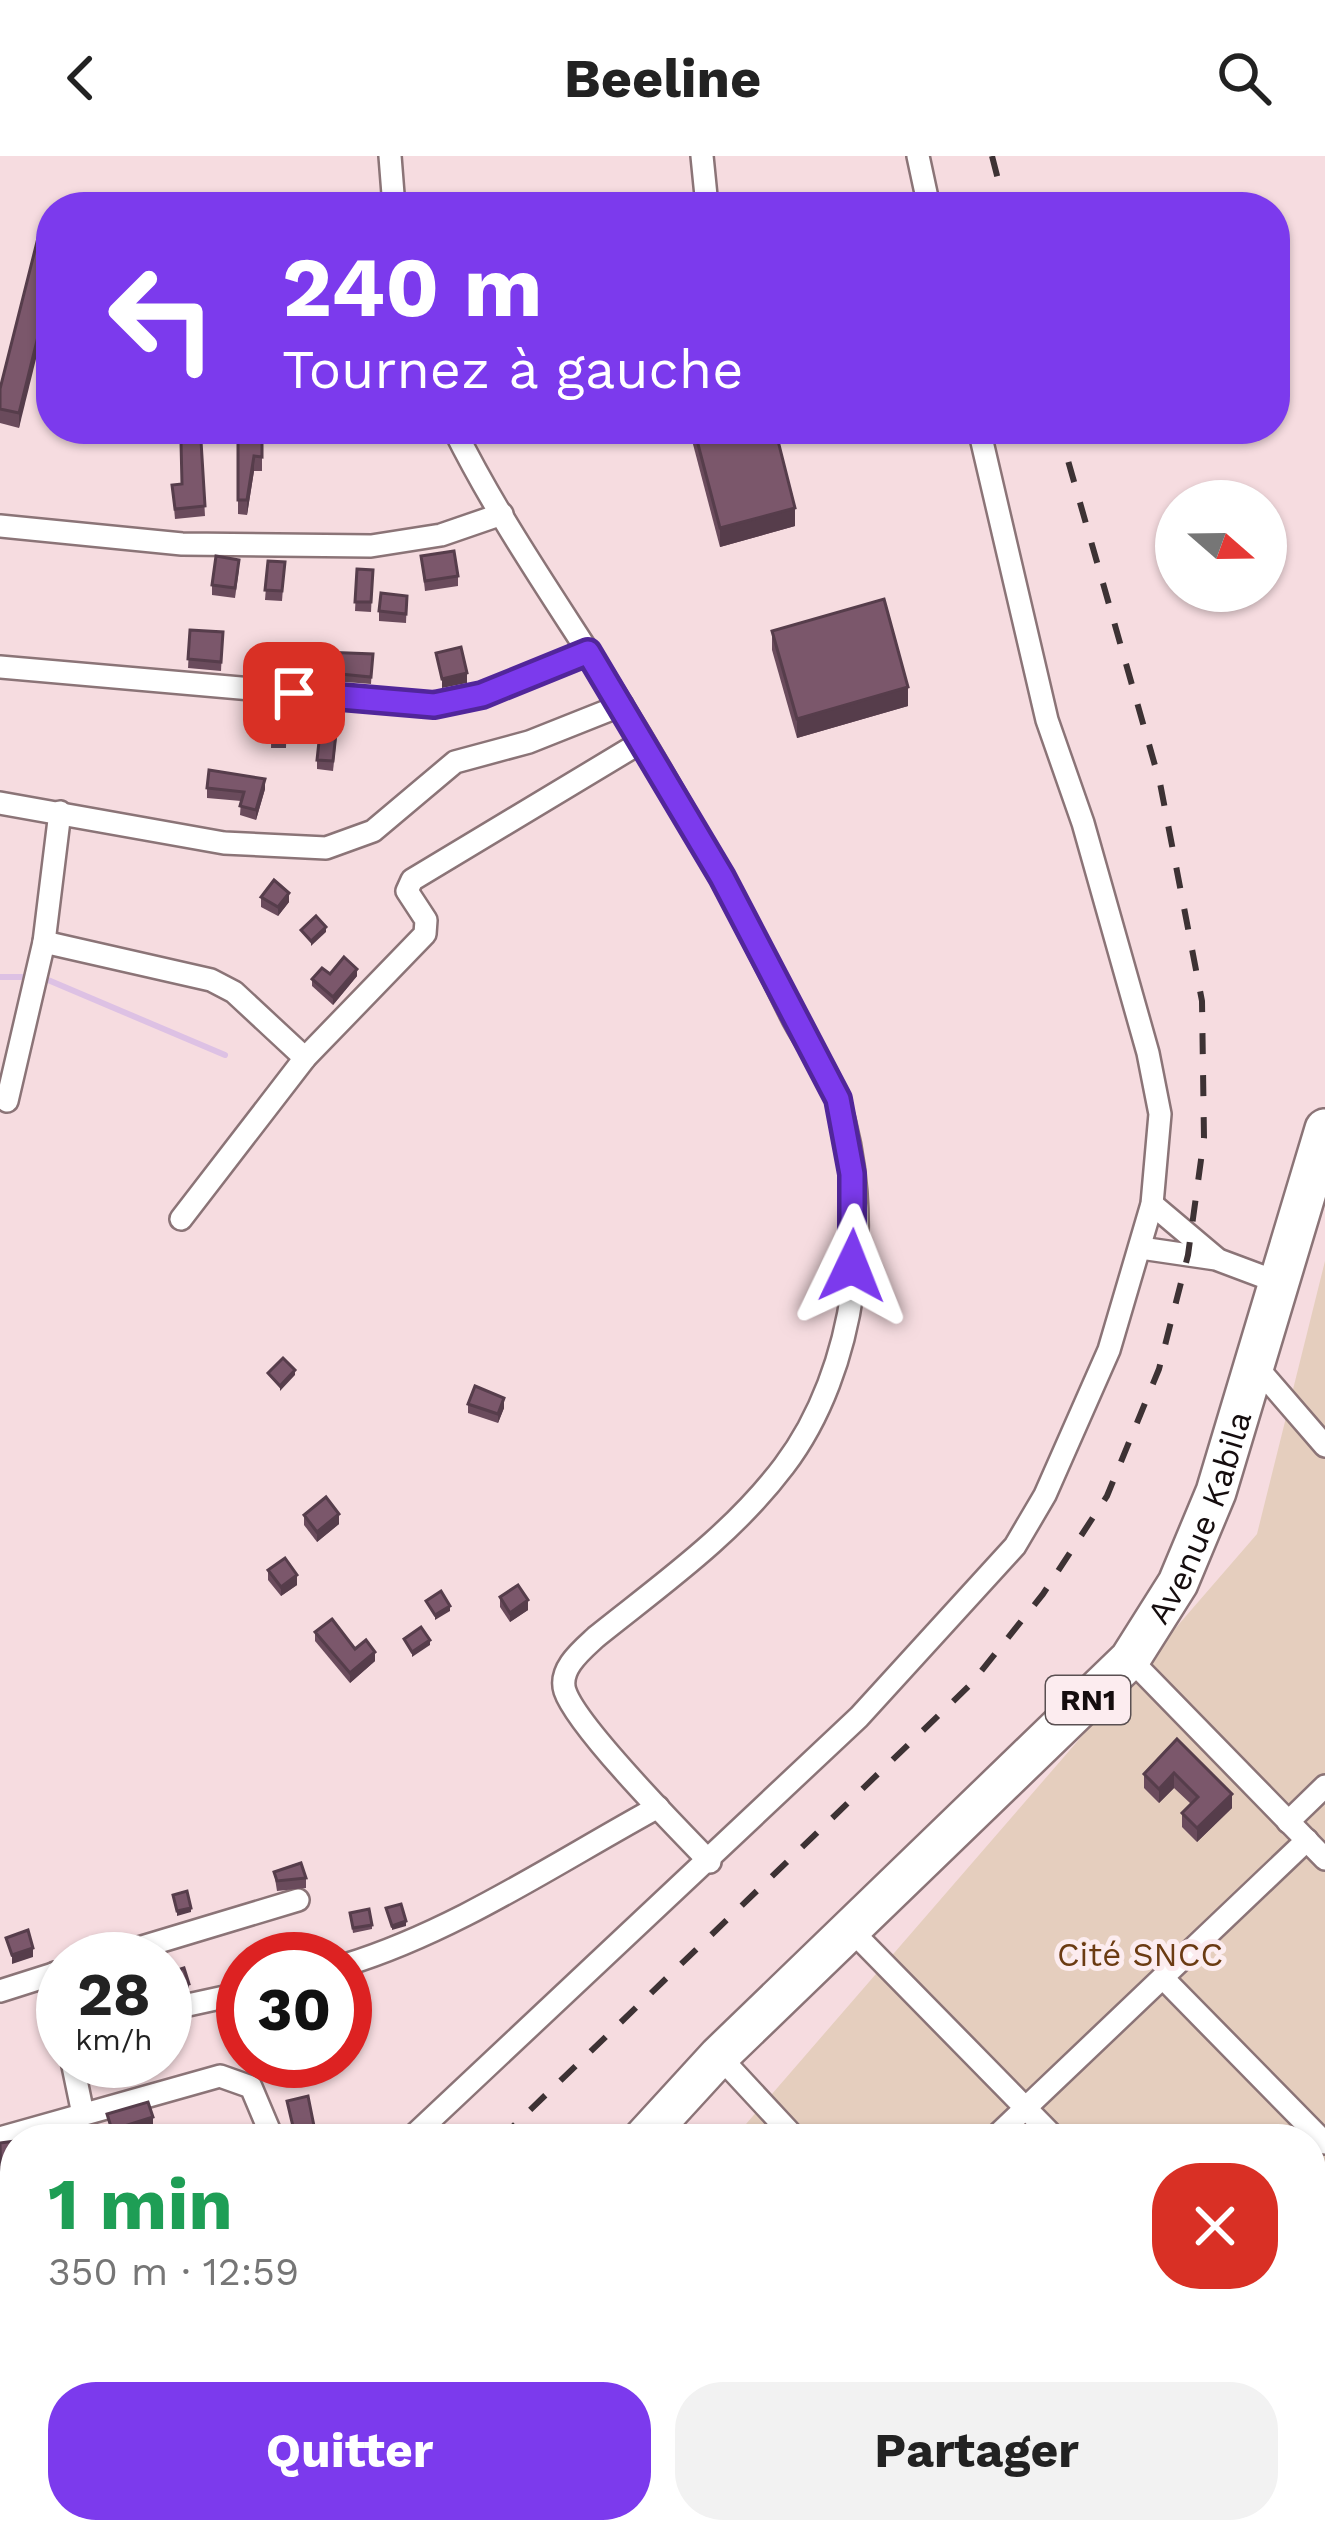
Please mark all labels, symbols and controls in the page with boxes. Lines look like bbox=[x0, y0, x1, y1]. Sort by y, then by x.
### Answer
icon: back bbox=[48, 45, 114, 111]
icon: search bbox=[1211, 45, 1277, 111]
text: Beeline bbox=[564, 47, 761, 110]
text: 240 m bbox=[282, 238, 543, 336]
icon: left bbox=[84, 240, 240, 396]
text: Tournez à gauche bbox=[282, 338, 743, 401]
north arrow bbox=[1155, 480, 1287, 612]
map controls bbox=[1155, 480, 1287, 612]
pin bbox=[243, 642, 345, 744]
icon: arrive bbox=[261, 660, 327, 726]
position arrow bbox=[789, 1203, 915, 1329]
street label: Avenue Kabila bbox=[1138, 1406, 1259, 1631]
road number: RN1 bbox=[1046, 1676, 1130, 1724]
speed limit sign: 30 bbox=[216, 1932, 372, 2088]
park label: Cité SNCC bbox=[1057, 1935, 1223, 1974]
text: 28 bbox=[77, 1959, 151, 2030]
text: km/h bbox=[75, 2022, 153, 2057]
text: 1 min bbox=[48, 2162, 233, 2246]
button: close bbox=[1152, 2163, 1278, 2289]
text: 350 m · 12:59 bbox=[48, 2249, 299, 2294]
button: Quitter bbox=[48, 2382, 651, 2520]
button: Partager bbox=[675, 2382, 1278, 2520]

